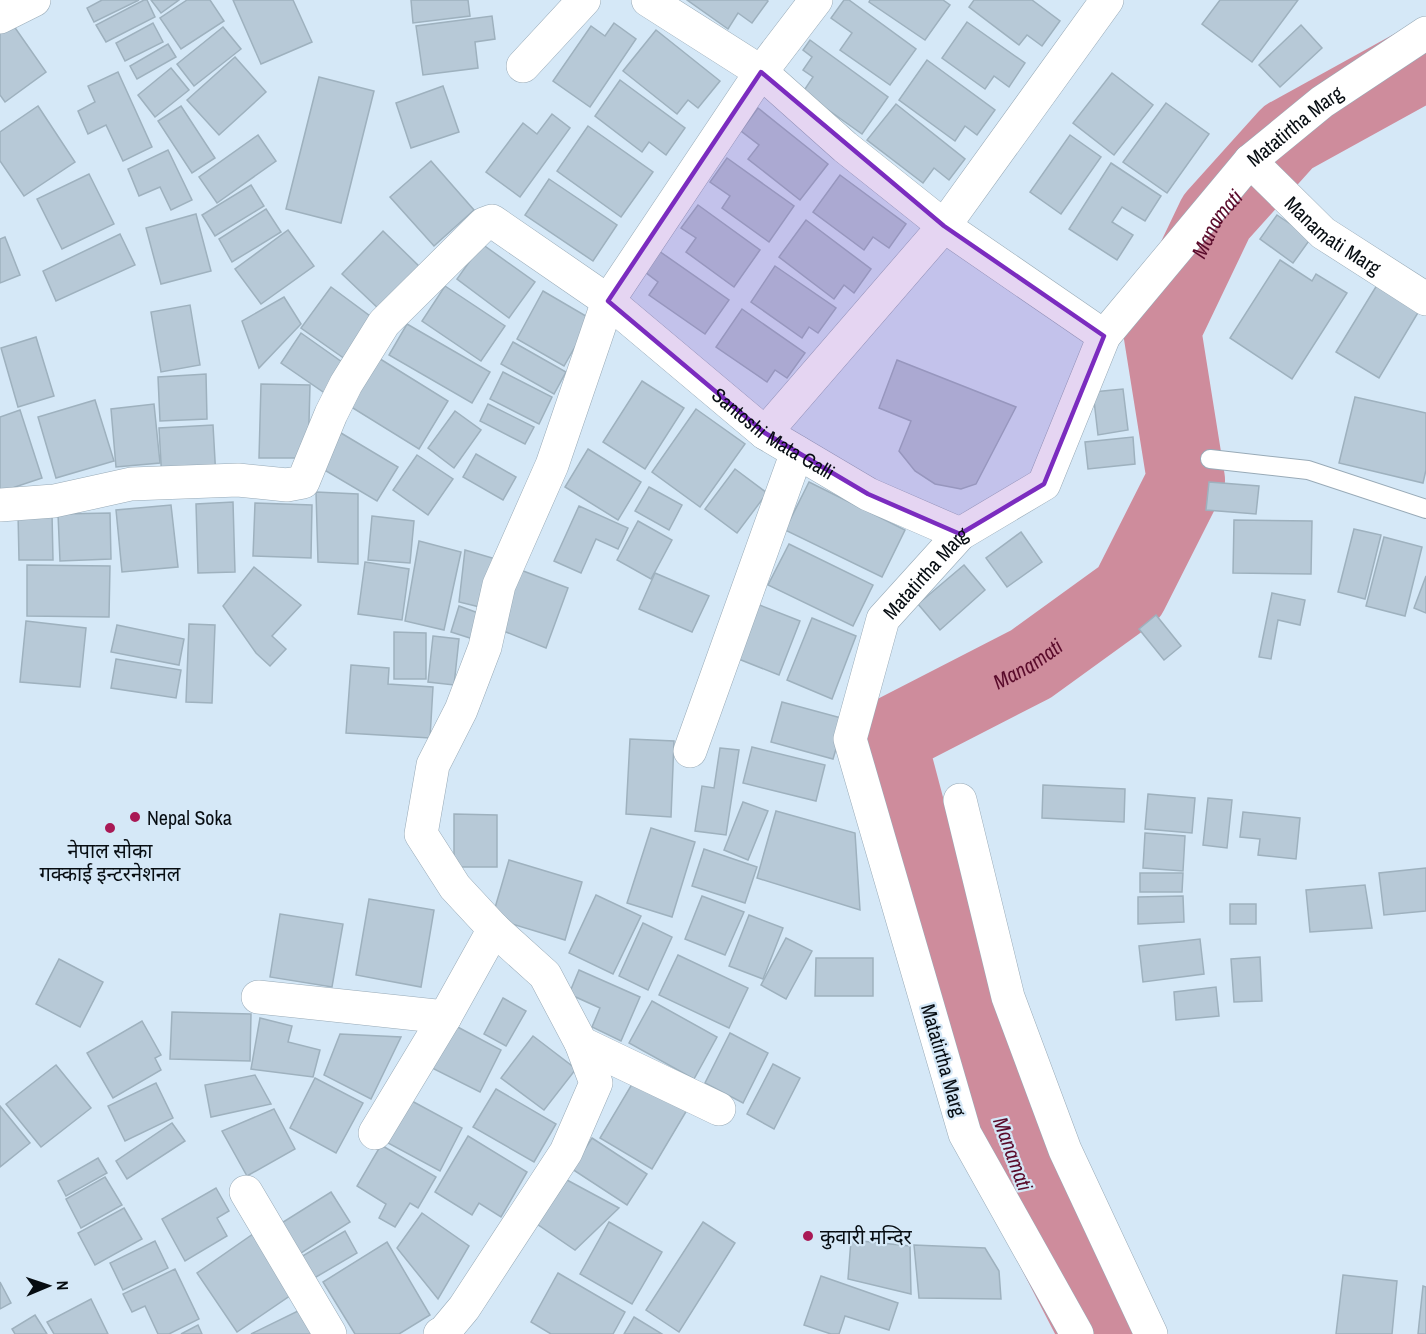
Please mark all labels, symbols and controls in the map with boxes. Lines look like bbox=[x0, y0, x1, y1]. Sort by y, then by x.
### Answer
street label: Matatirtha Marg bbox=[1241, 79, 1348, 172]
water label: Manamati bbox=[1184, 183, 1249, 263]
street label: Manamati Marg bbox=[1279, 190, 1387, 280]
street label: Santoshi Mata Galli bbox=[707, 381, 840, 485]
street label: Matatirtha Marg bbox=[876, 519, 972, 624]
water label: Manamati bbox=[988, 631, 1068, 696]
place label: Nepal Soka bbox=[147, 804, 232, 831]
marker: Nepal Soka bbox=[128, 810, 142, 824]
marker: नेपाल सोका गक्काई इन्टरनेशनल bbox=[103, 821, 117, 835]
place label: नेपाल सोका गक्काई इन्टरनेशनल bbox=[40, 837, 181, 887]
street label: Matatirtha Marg bbox=[915, 1001, 973, 1119]
water label: Manamati bbox=[986, 1113, 1040, 1195]
place label: कुवारी मन्दिर bbox=[820, 1223, 913, 1250]
marker: कुवारी मन्दिर bbox=[801, 1229, 815, 1243]
north arrow bbox=[18, 1256, 78, 1316]
text: N bbox=[52, 1280, 74, 1291]

